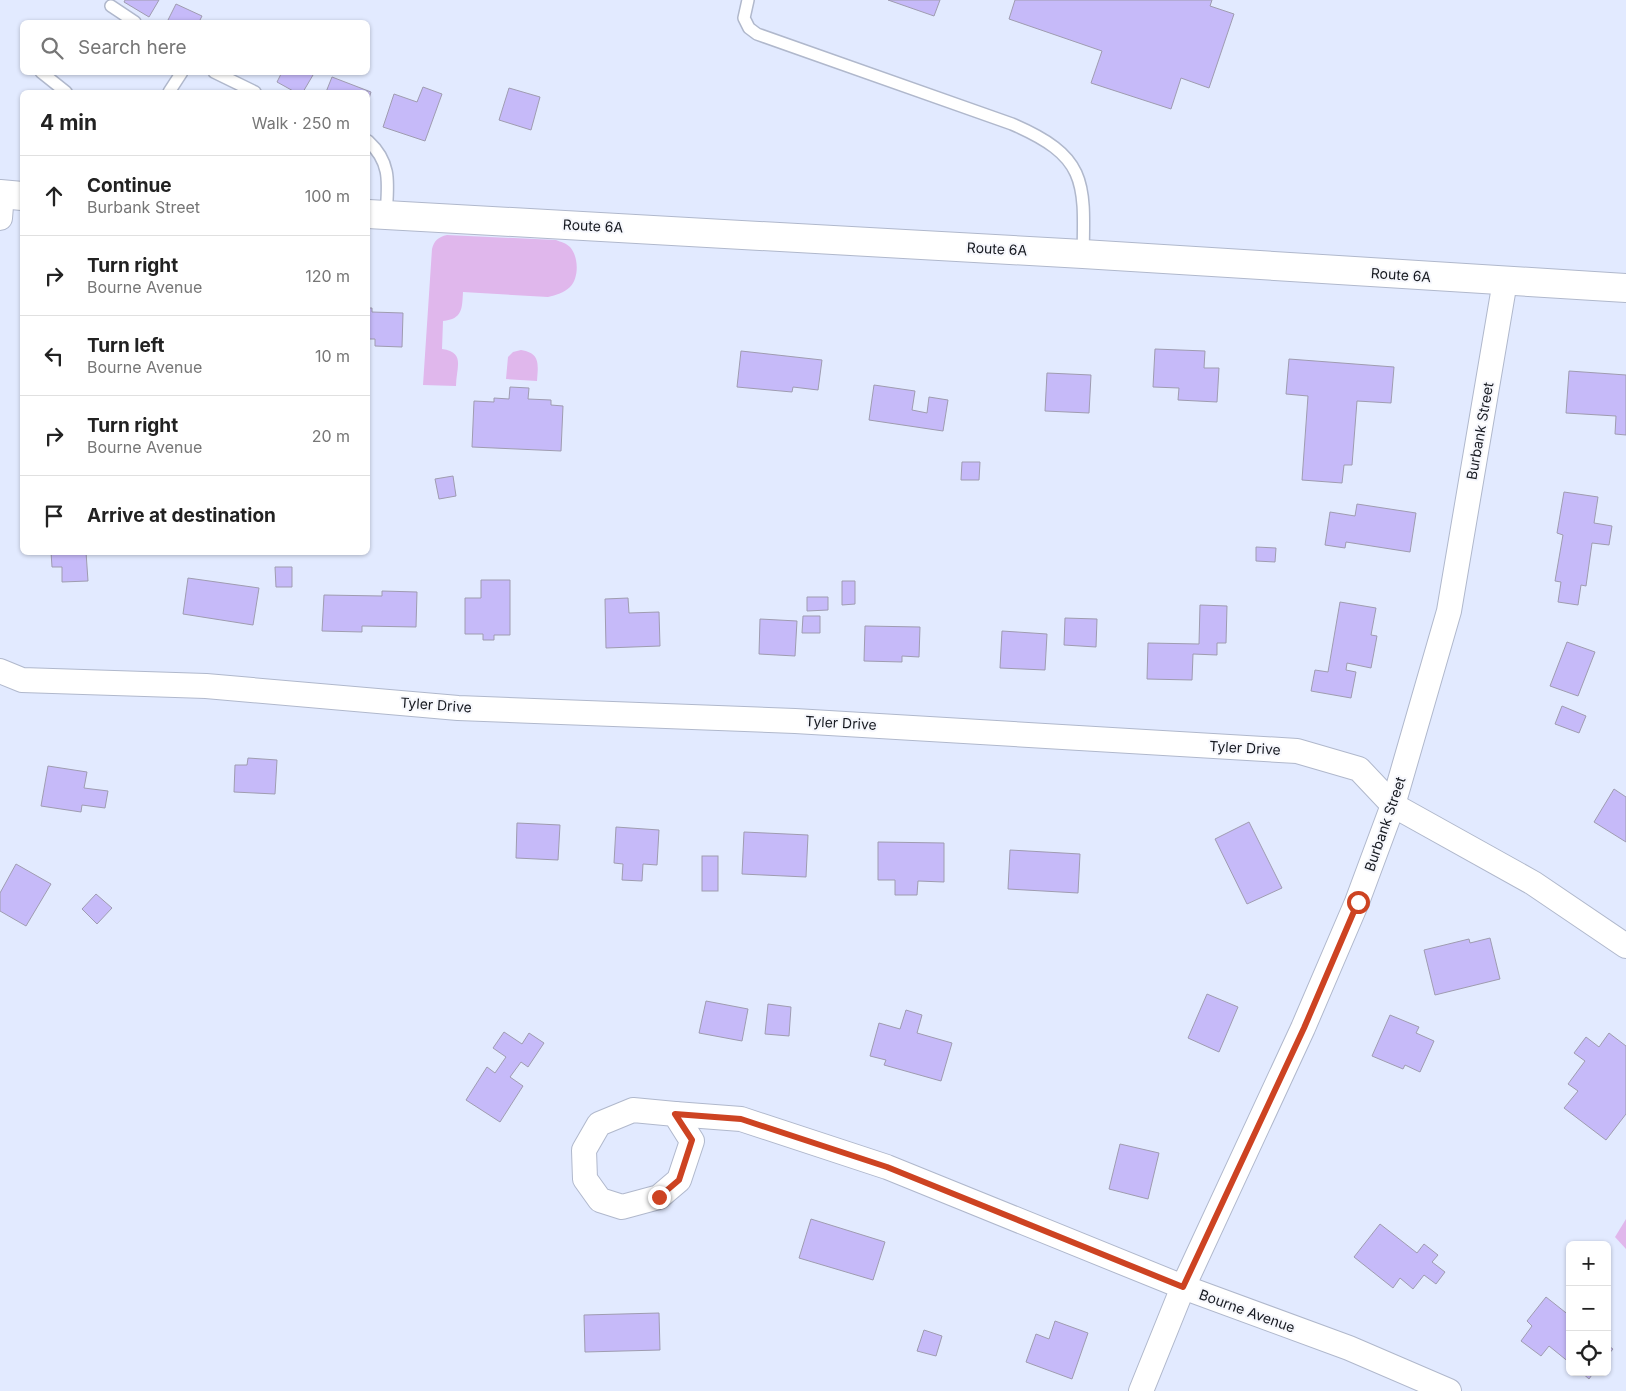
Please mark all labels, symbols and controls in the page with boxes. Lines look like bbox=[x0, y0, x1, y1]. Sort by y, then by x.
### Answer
search box bbox=[20, 20, 370, 75]
icon: search bbox=[38, 34, 66, 62]
text: Search here bbox=[78, 36, 187, 59]
text: 4 min bbox=[40, 110, 97, 135]
text: Walk · 250 m bbox=[252, 113, 350, 133]
text: Continue bbox=[87, 174, 172, 197]
icon: ahead bbox=[40, 182, 68, 210]
text: 100 m bbox=[305, 186, 350, 206]
text: Burbank Street bbox=[87, 197, 200, 217]
street label: Route 6A bbox=[562, 215, 624, 236]
street label: Route 6A bbox=[966, 238, 1028, 259]
text: Turn right bbox=[87, 254, 178, 277]
icon: right bbox=[40, 262, 68, 290]
street label: Route 6A bbox=[1370, 264, 1432, 285]
text: 120 m bbox=[305, 266, 350, 286]
text: Bourne Avenue bbox=[87, 277, 202, 297]
text: Turn left bbox=[87, 334, 165, 357]
icon: left bbox=[40, 342, 68, 370]
text: 10 m bbox=[315, 346, 350, 366]
text: Bourne Avenue bbox=[87, 357, 202, 377]
street label: Burbank Street bbox=[1463, 380, 1497, 481]
text: Turn right bbox=[87, 414, 178, 437]
icon: right bbox=[40, 422, 68, 450]
text: 20 m bbox=[312, 426, 350, 446]
text: Bourne Avenue bbox=[87, 437, 202, 457]
icon: arrive bbox=[40, 502, 68, 530]
text: Arrive at destination bbox=[87, 504, 276, 527]
street label: Tyler Drive bbox=[400, 694, 472, 715]
street label: Tyler Drive bbox=[805, 712, 877, 733]
street label: Tyler Drive bbox=[1209, 737, 1281, 758]
street label: Burbank Street bbox=[1360, 774, 1409, 873]
route start bbox=[1347, 891, 1370, 914]
route end bbox=[648, 1186, 671, 1209]
map controls bbox=[1566, 1241, 1611, 1376]
button: + bbox=[1566, 1241, 1611, 1286]
street label: Bourne Avenue bbox=[1197, 1285, 1297, 1336]
button: − bbox=[1566, 1286, 1611, 1331]
button: locate bbox=[1566, 1331, 1611, 1376]

